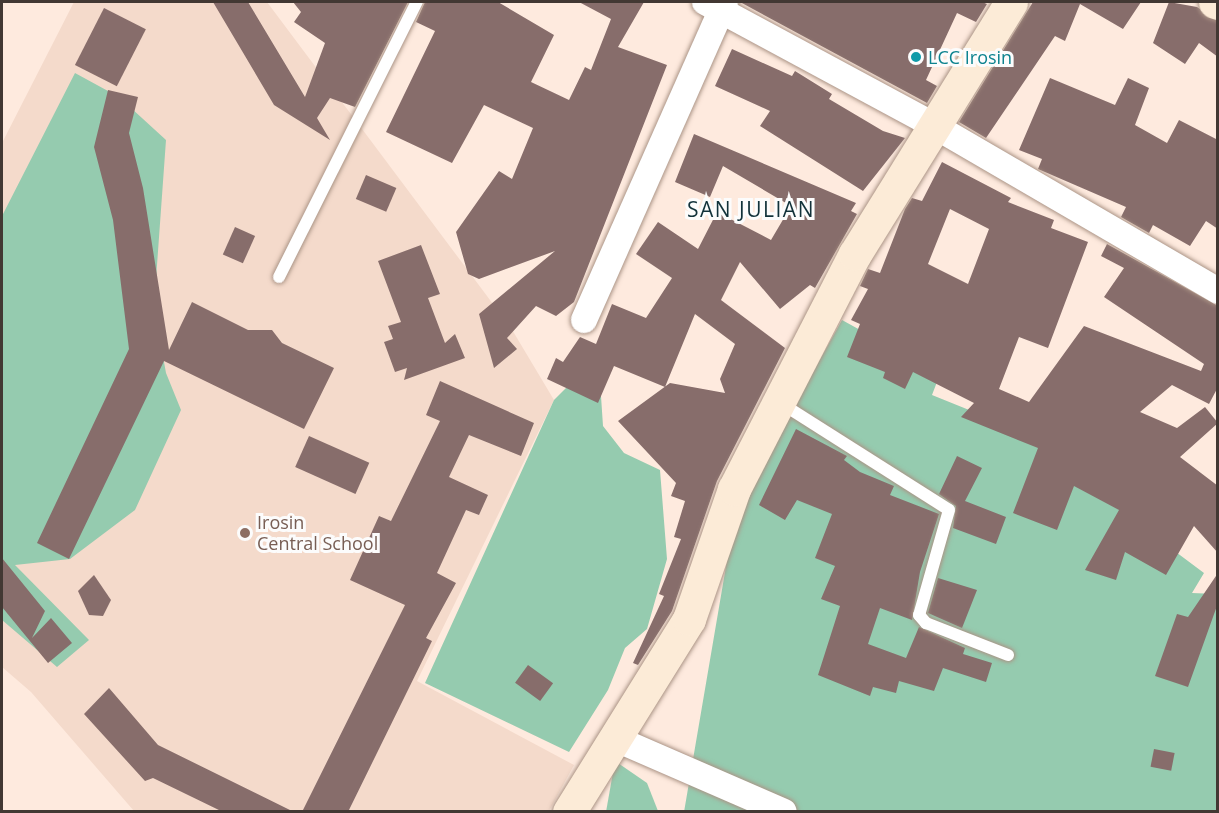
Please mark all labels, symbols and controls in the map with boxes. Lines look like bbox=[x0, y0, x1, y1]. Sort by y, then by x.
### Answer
place label: LCC Irosin bbox=[928, 46, 1012, 68]
marker: LCC Irosin bbox=[909, 50, 923, 64]
district label: SAN JULIAN bbox=[687, 196, 815, 222]
place label: Irosin Central School bbox=[257, 512, 378, 554]
marker: Irosin Central School bbox=[238, 526, 252, 540]

